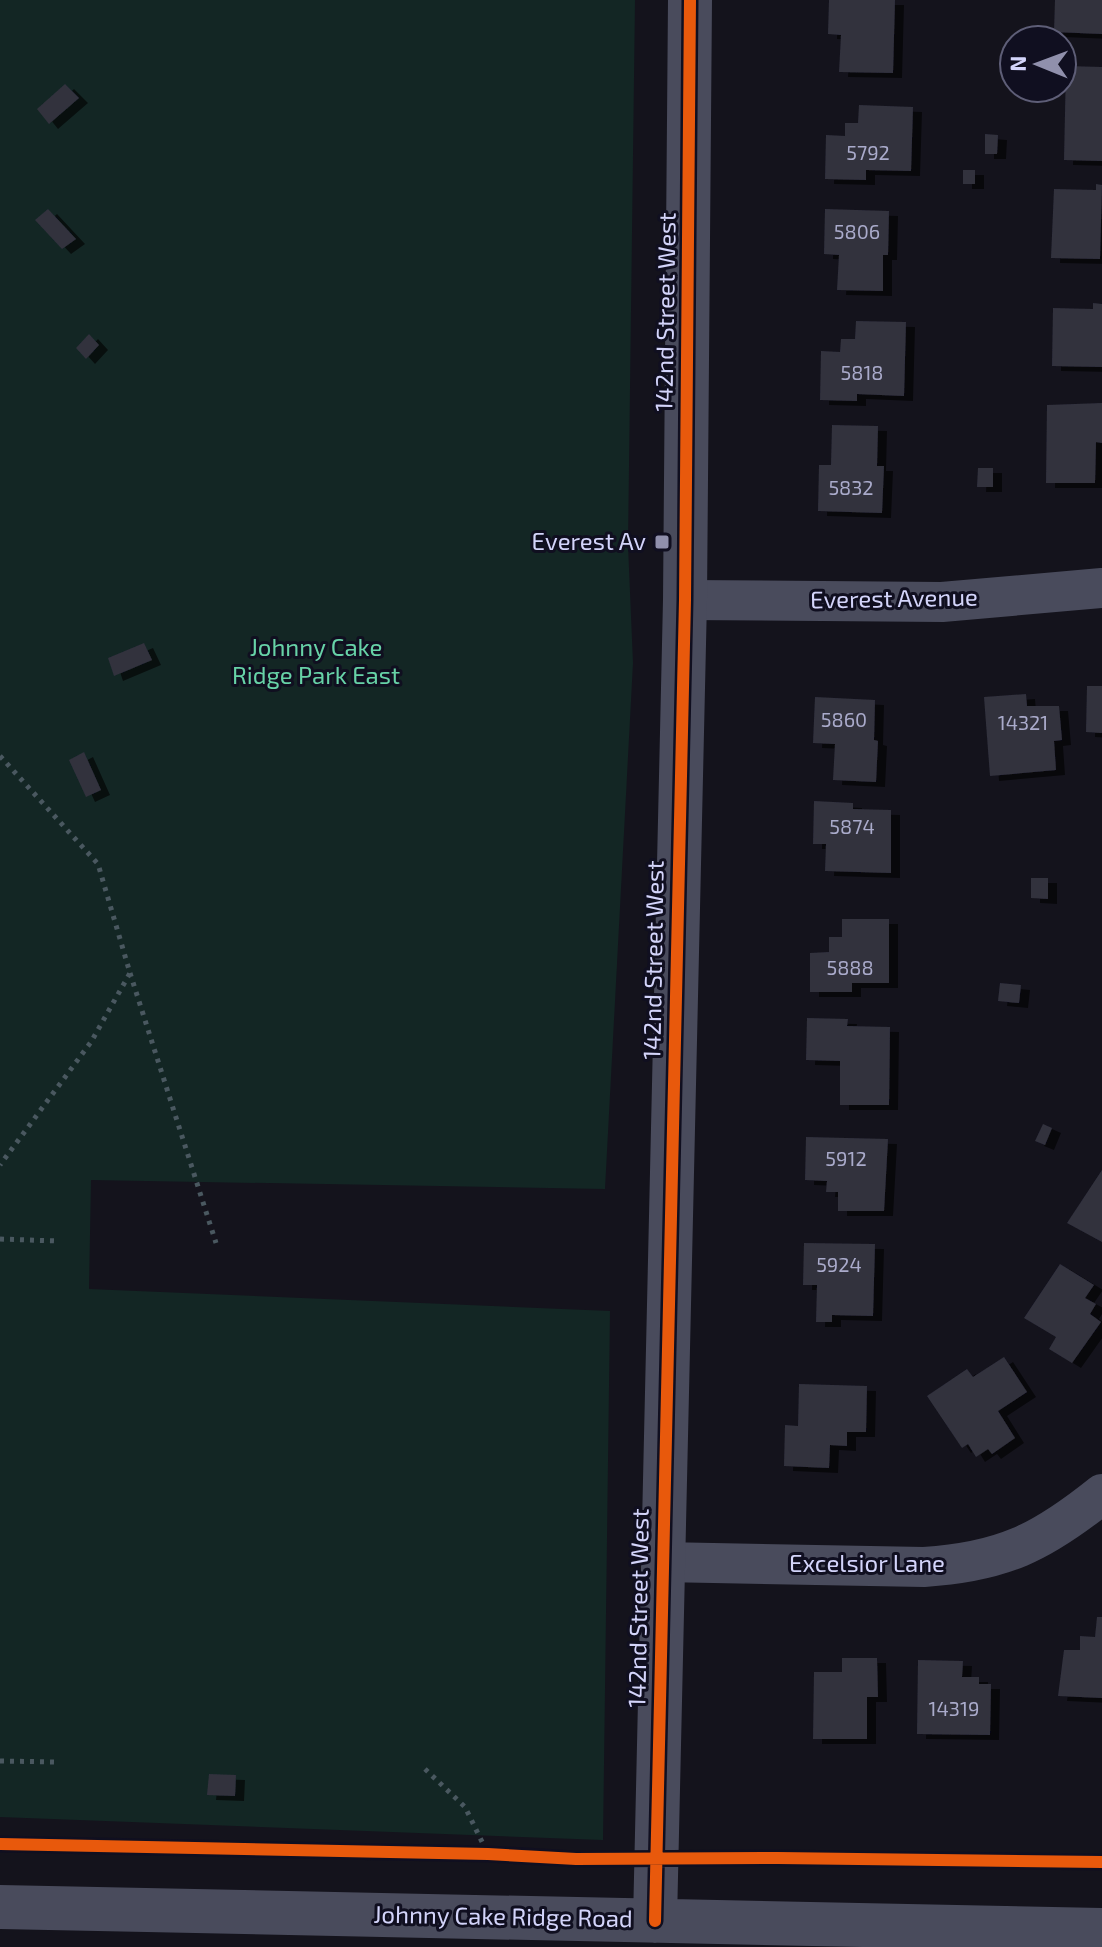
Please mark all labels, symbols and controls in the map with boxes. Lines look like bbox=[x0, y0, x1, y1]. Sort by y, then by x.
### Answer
north arrow bbox=[998, 24, 1078, 104]
text: N bbox=[1004, 55, 1030, 72]
house number: 5792 bbox=[846, 140, 890, 164]
street label: 142nd Street West bbox=[648, 212, 681, 412]
house number: 5806 bbox=[834, 219, 880, 243]
house number: 5818 bbox=[841, 360, 883, 384]
house number: 5832 bbox=[828, 475, 874, 499]
place label: Everest Av bbox=[532, 526, 646, 555]
marker: Everest Av bbox=[653, 533, 671, 551]
street label: Everest Avenue bbox=[810, 582, 978, 613]
park label: Johnny Cake Ridge Park East bbox=[232, 632, 400, 689]
house number: 5860 bbox=[821, 707, 867, 731]
house number: 14321 bbox=[998, 710, 1048, 734]
house number: 5874 bbox=[829, 814, 875, 838]
street label: 142nd Street West bbox=[636, 860, 669, 1060]
house number: 5888 bbox=[826, 955, 874, 979]
house number: 5912 bbox=[825, 1146, 867, 1170]
house number: 5924 bbox=[816, 1252, 862, 1276]
street label: 142nd Street West bbox=[621, 1508, 654, 1708]
street label: Excelsior Lane bbox=[789, 1548, 945, 1577]
house number: 14319 bbox=[929, 1696, 979, 1720]
street label: Johnny Cake Ridge Road bbox=[373, 1899, 633, 1932]

